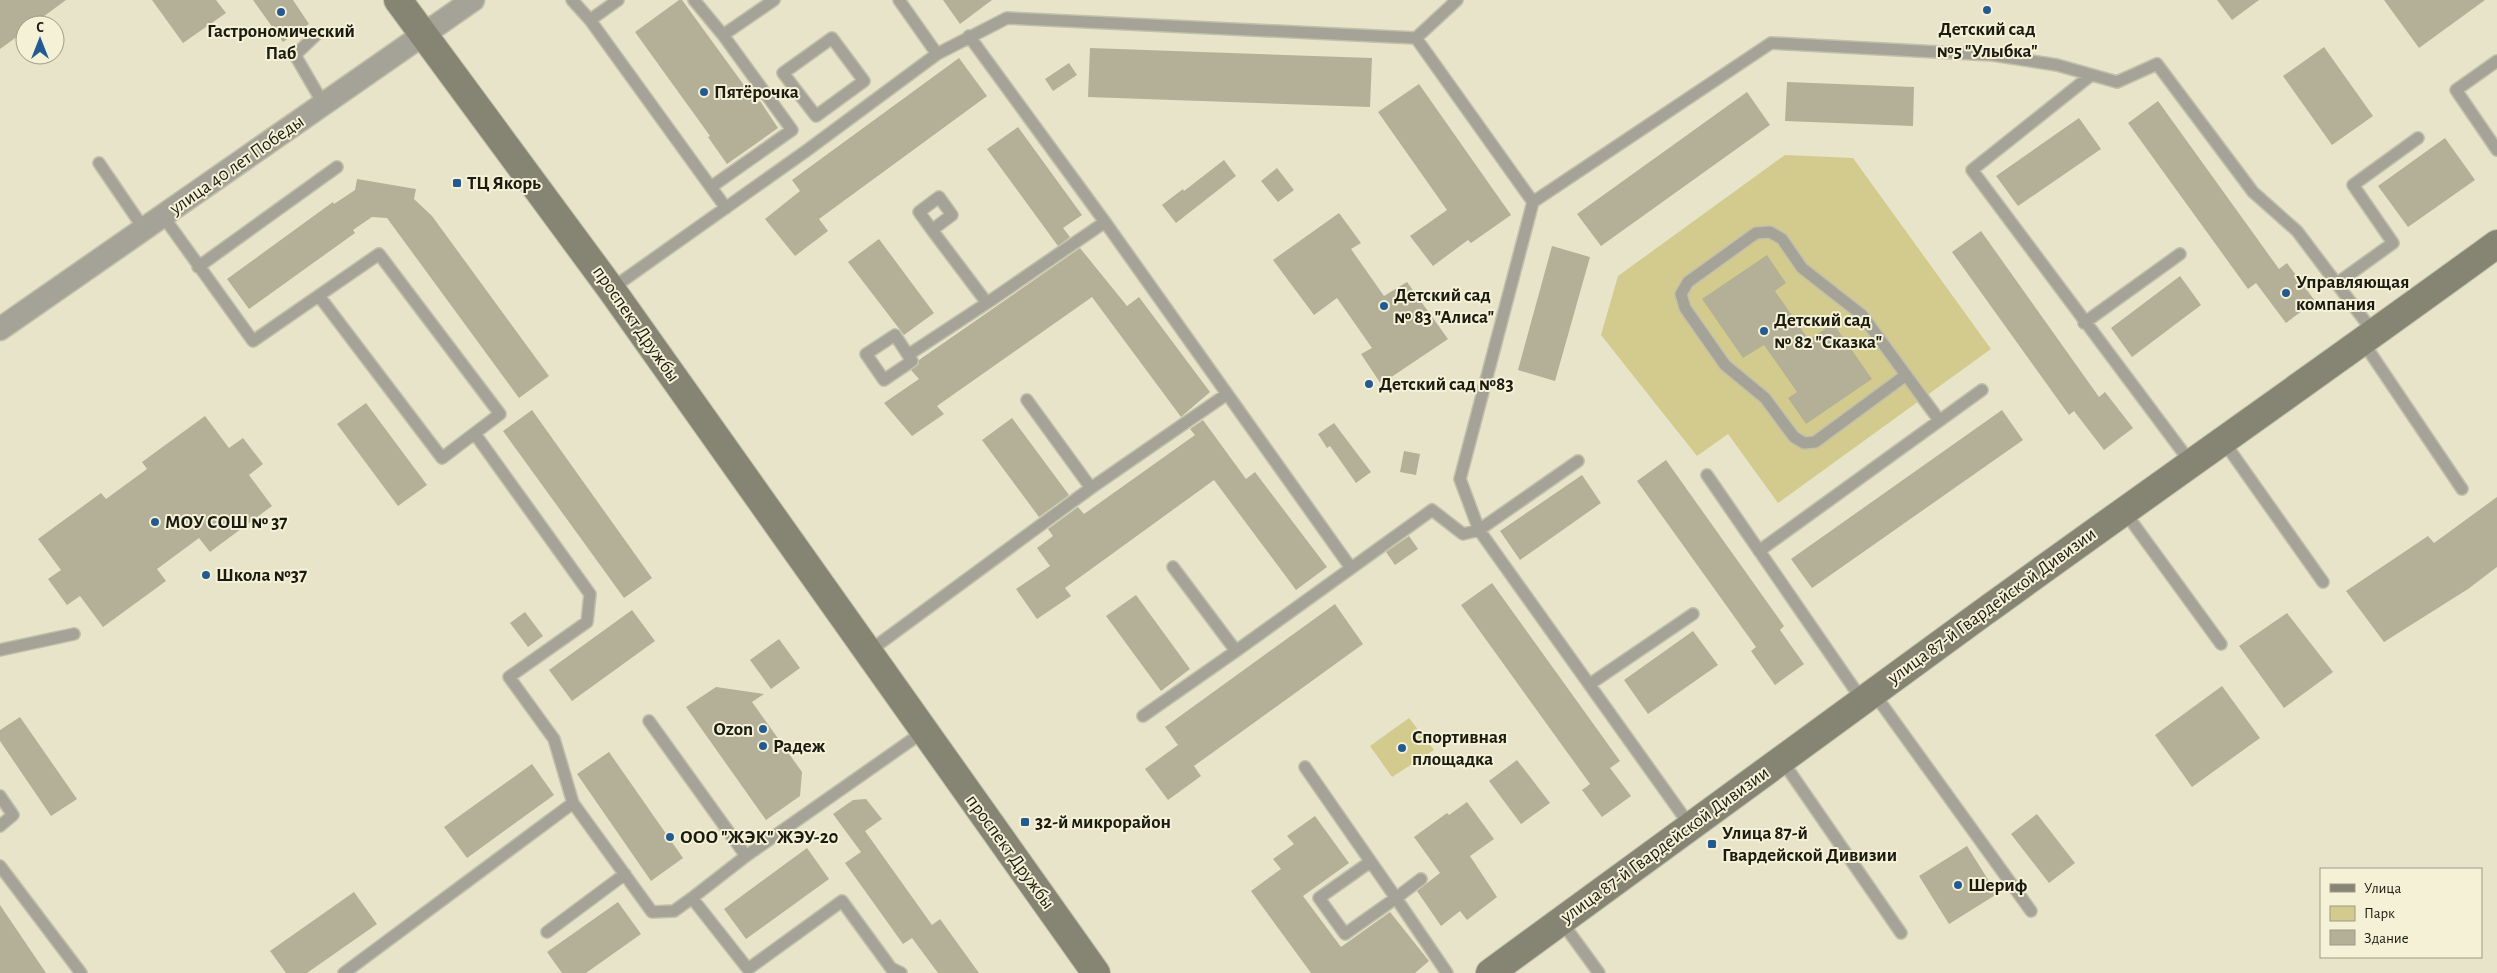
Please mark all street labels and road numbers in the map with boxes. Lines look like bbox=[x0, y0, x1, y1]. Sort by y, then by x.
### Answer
street label: улица 40 лет Победы bbox=[166, 112, 308, 219]
street label: проспект Дружбы bbox=[589, 263, 683, 385]
street label: улица 87-й Гвардейской Дивизии bbox=[1884, 524, 2100, 688]
street label: улица 87-й Гвардейской Дивизии bbox=[1557, 763, 1773, 927]
street label: проспект Дружбы bbox=[962, 791, 1058, 913]

